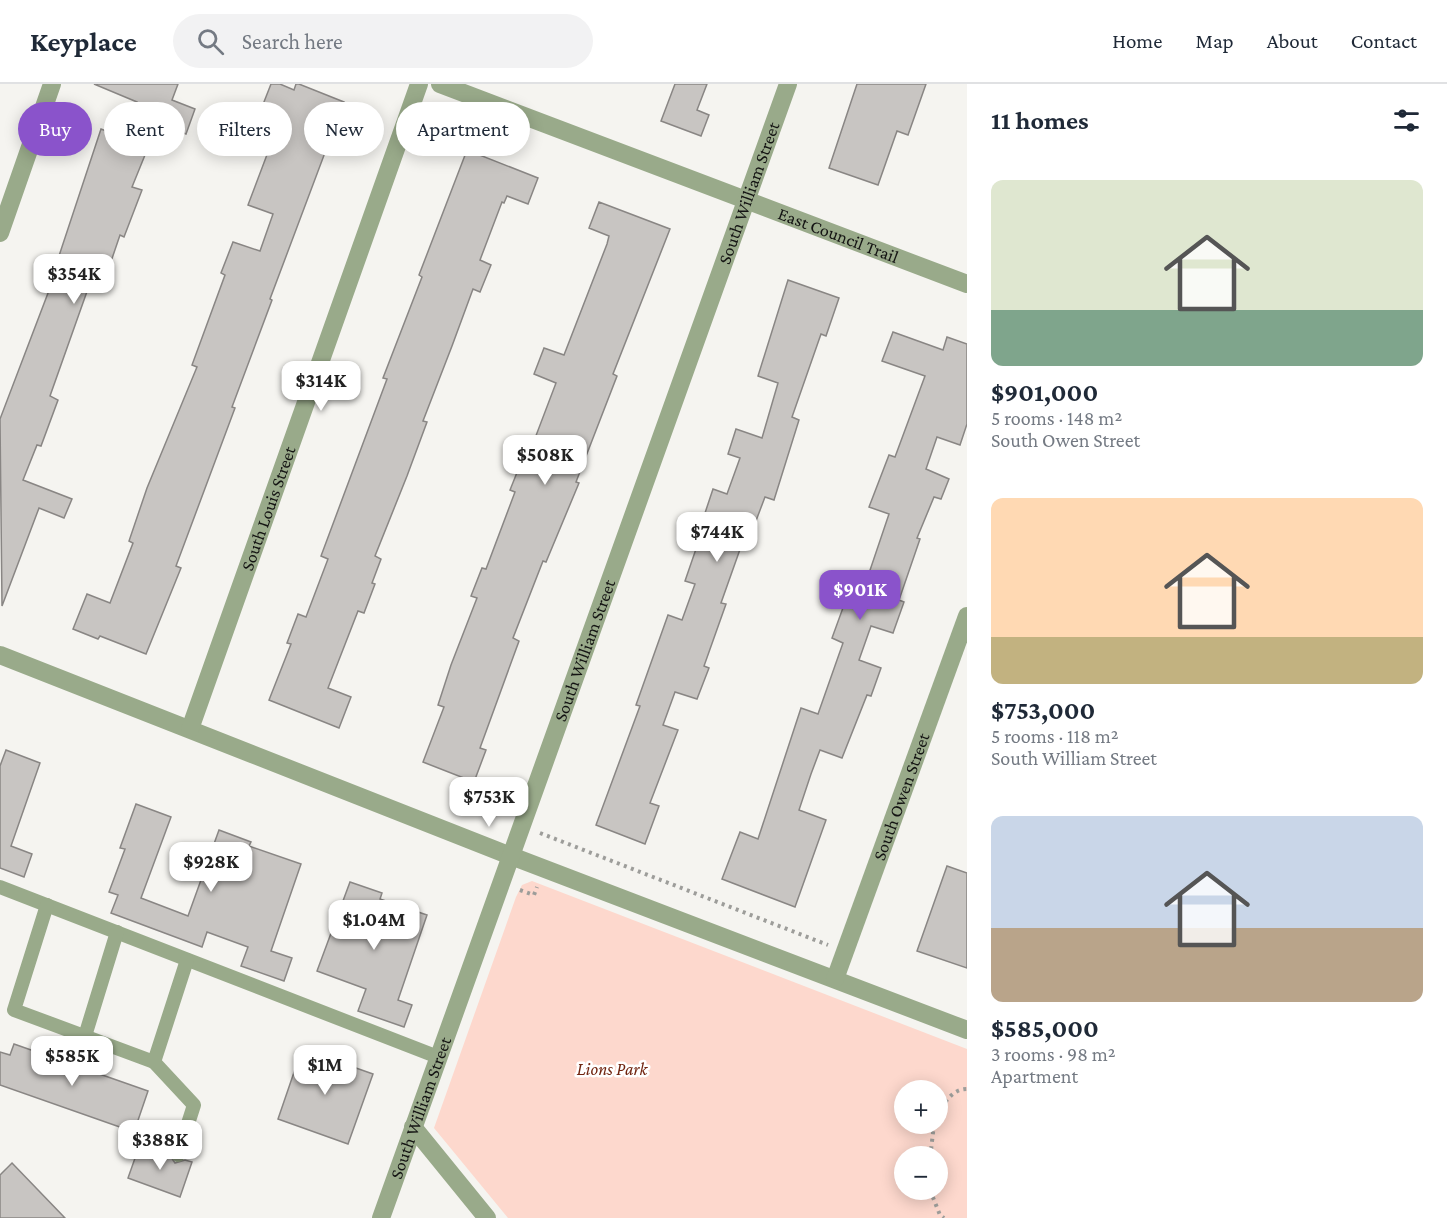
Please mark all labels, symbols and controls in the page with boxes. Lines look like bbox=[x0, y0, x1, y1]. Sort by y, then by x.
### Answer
search box bbox=[173, 14, 593, 68]
icon: search bbox=[194, 25, 227, 58]
text: Keyplace bbox=[30, 26, 137, 57]
text: Search here bbox=[242, 29, 343, 54]
text: Home bbox=[1112, 29, 1162, 53]
text: Map bbox=[1195, 29, 1234, 53]
text: About bbox=[1267, 29, 1318, 53]
text: Contact bbox=[1351, 29, 1417, 53]
chip: Buy bbox=[18, 102, 92, 156]
chip: Rent bbox=[104, 102, 185, 156]
chip: Filters bbox=[197, 102, 292, 156]
chip: New bbox=[304, 102, 384, 156]
chip: Apartment bbox=[396, 102, 530, 156]
icon: filters bbox=[1390, 104, 1423, 137]
text: 11 homes bbox=[991, 106, 1089, 135]
street label: South William Street bbox=[714, 118, 784, 267]
street label: East Council Trail bbox=[775, 203, 902, 267]
icon: home bbox=[1153, 219, 1261, 327]
pin: $354K bbox=[32, 254, 116, 305]
text: $354K bbox=[47, 262, 101, 284]
pin: $314K bbox=[279, 361, 363, 412]
text: $314K bbox=[296, 369, 346, 391]
text: $901,000 bbox=[991, 378, 1098, 407]
text: 5 rooms · 148 m² bbox=[991, 407, 1122, 429]
text: South Owen Street bbox=[991, 429, 1140, 451]
pin: $508K bbox=[503, 435, 587, 486]
street label: South Louis Street bbox=[237, 443, 300, 573]
text: $508K bbox=[517, 443, 573, 465]
pin: $744K bbox=[675, 512, 759, 563]
text: $744K bbox=[690, 520, 744, 542]
icon: home bbox=[1153, 537, 1261, 645]
pin: $901K bbox=[818, 570, 902, 621]
street label: South William Street bbox=[550, 576, 620, 724]
text: $901K bbox=[833, 578, 887, 600]
text: $753,000 bbox=[991, 696, 1095, 725]
text: 5 rooms · 118 m² bbox=[991, 725, 1119, 747]
street label: South Owen Street bbox=[869, 729, 934, 863]
text: South William Street bbox=[991, 747, 1157, 769]
pin: $753K bbox=[447, 777, 531, 828]
text: $753K bbox=[463, 785, 515, 807]
pin: $928K bbox=[169, 842, 253, 893]
text: $928K bbox=[183, 850, 239, 872]
icon: home bbox=[1153, 855, 1261, 963]
pin: $1.04M bbox=[325, 900, 423, 951]
text: $1.04M bbox=[343, 908, 405, 930]
text: $585,000 bbox=[991, 1014, 1099, 1043]
street label: South William Street bbox=[386, 1033, 456, 1182]
pin: $585K bbox=[30, 1036, 114, 1087]
text: 3 rooms · 98 m² bbox=[991, 1043, 1116, 1065]
text: $585K bbox=[45, 1044, 99, 1066]
pin: $1M bbox=[296, 1045, 354, 1096]
text: $1M bbox=[308, 1053, 342, 1075]
park label: Lions Park bbox=[577, 1059, 649, 1079]
text: Apartment bbox=[991, 1065, 1078, 1087]
map controls bbox=[894, 1080, 948, 1200]
button: + bbox=[894, 1080, 948, 1134]
pin: $388K bbox=[118, 1120, 202, 1171]
text: $388K bbox=[132, 1128, 188, 1150]
button: − bbox=[894, 1146, 948, 1200]

